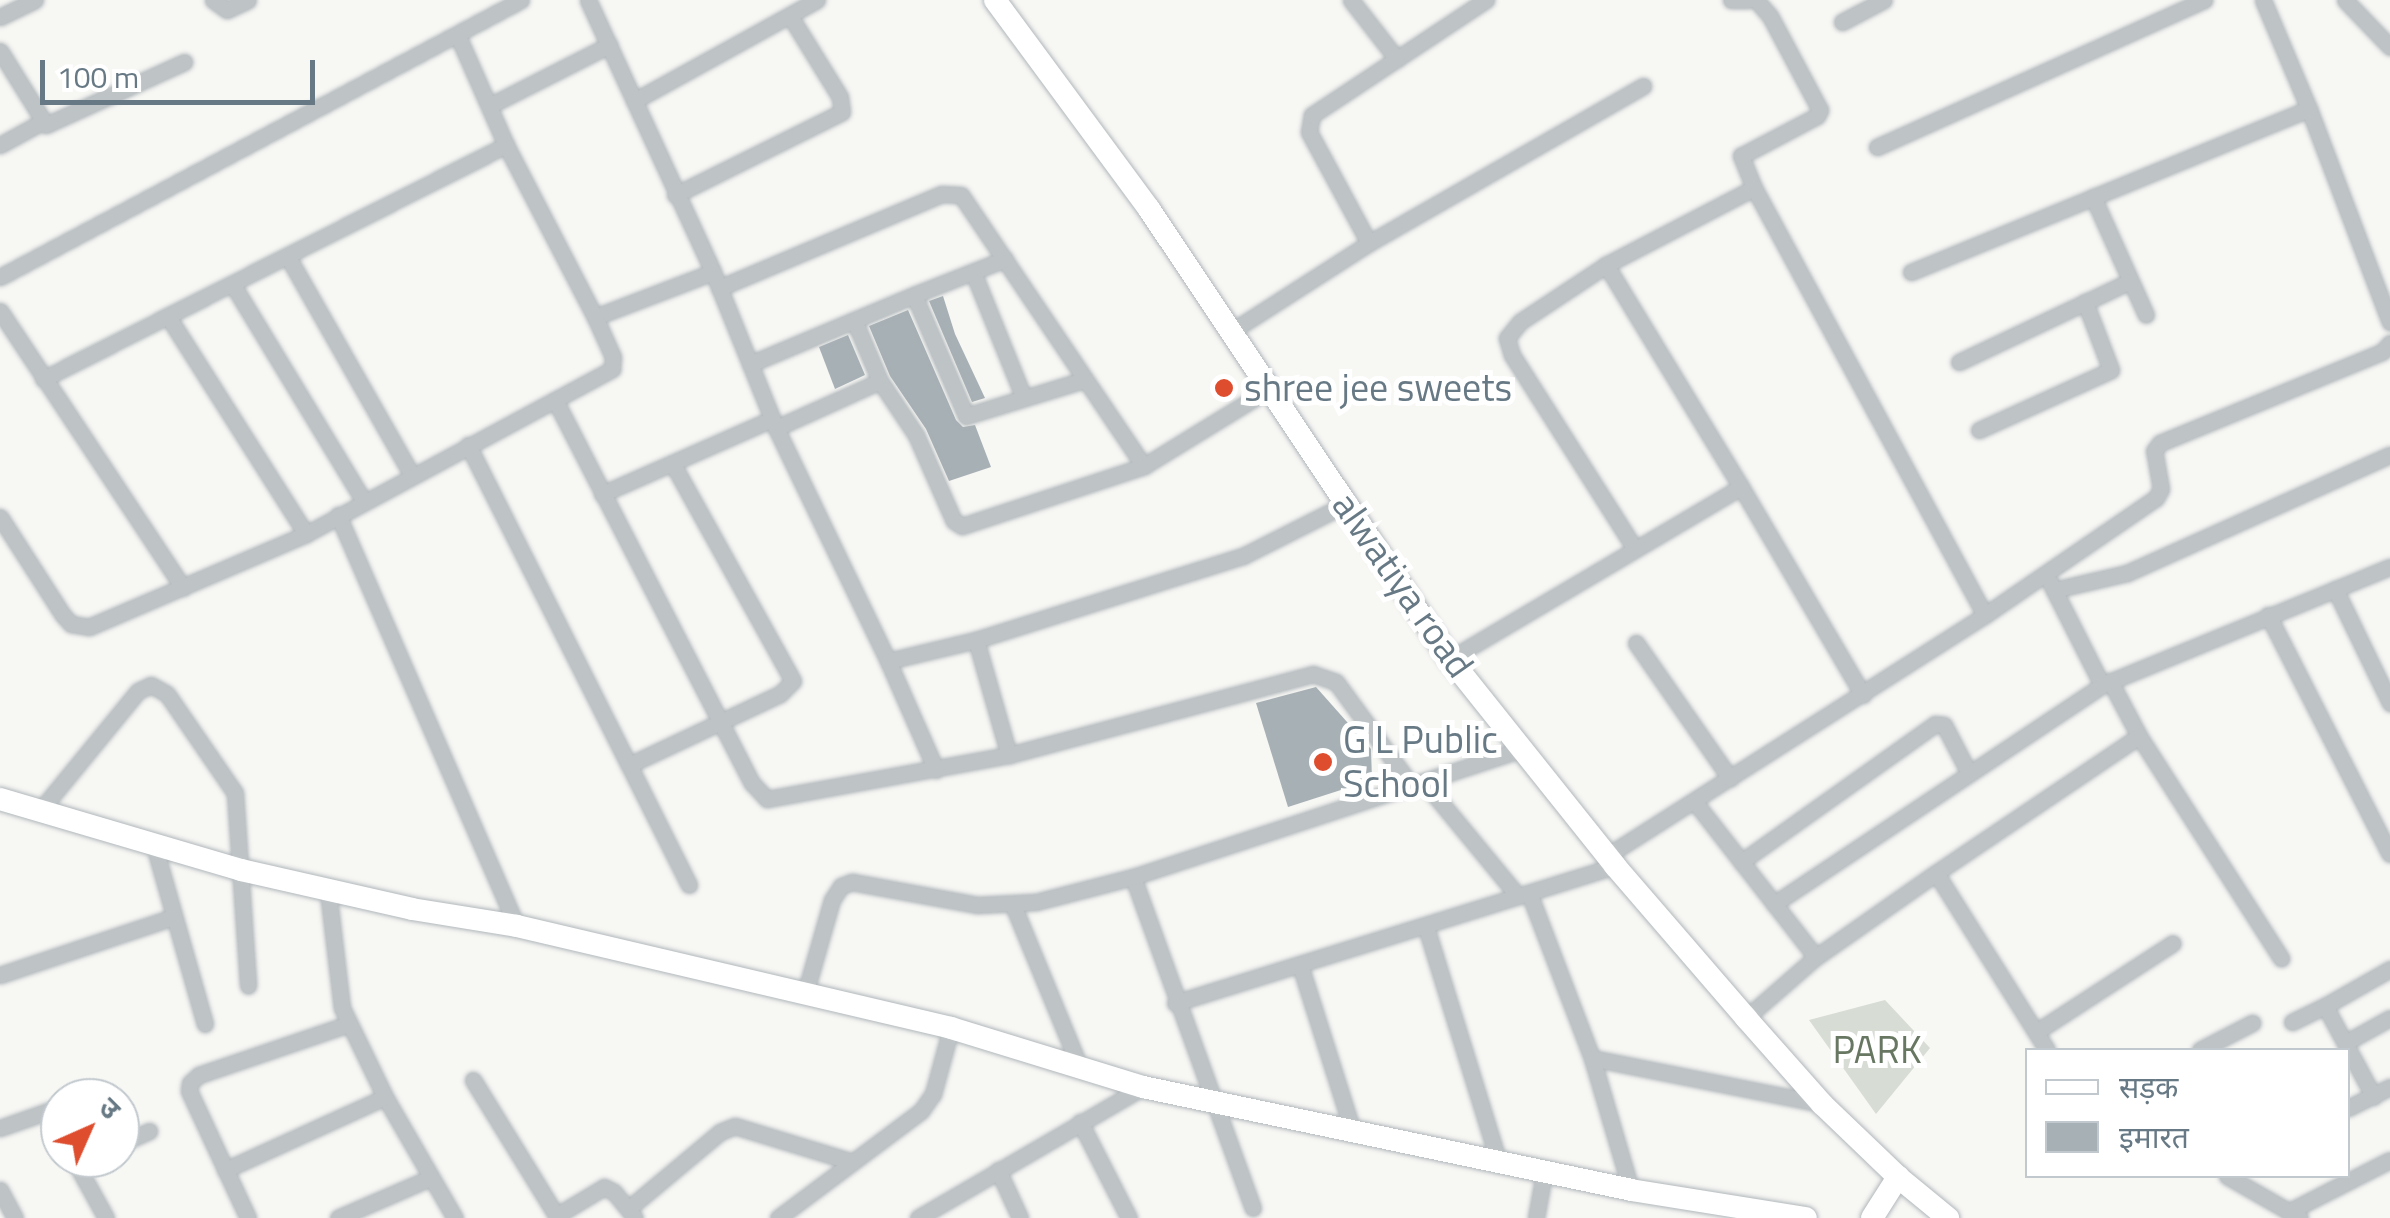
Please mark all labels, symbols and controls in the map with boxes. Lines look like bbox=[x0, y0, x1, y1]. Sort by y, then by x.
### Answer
scale bar bbox=[45, 40, 320, 102]
text: 100 m bbox=[57, 54, 139, 100]
place label: shree jee sweets bbox=[1244, 365, 1512, 411]
marker: shree jee sweets bbox=[1213, 377, 1235, 399]
street label: alwatiya road bbox=[1323, 484, 1483, 686]
place label: G L Public School bbox=[1343, 717, 1498, 806]
marker: G L Public School bbox=[1312, 751, 1334, 773]
park label: PARK bbox=[1832, 1027, 1922, 1073]
legend bbox=[2025, 1048, 2350, 1178]
text: सड़क bbox=[2119, 1064, 2178, 1110]
north arrow bbox=[40, 1078, 140, 1178]
text: उ bbox=[89, 1087, 131, 1129]
text: इमारत bbox=[2119, 1114, 2189, 1160]

